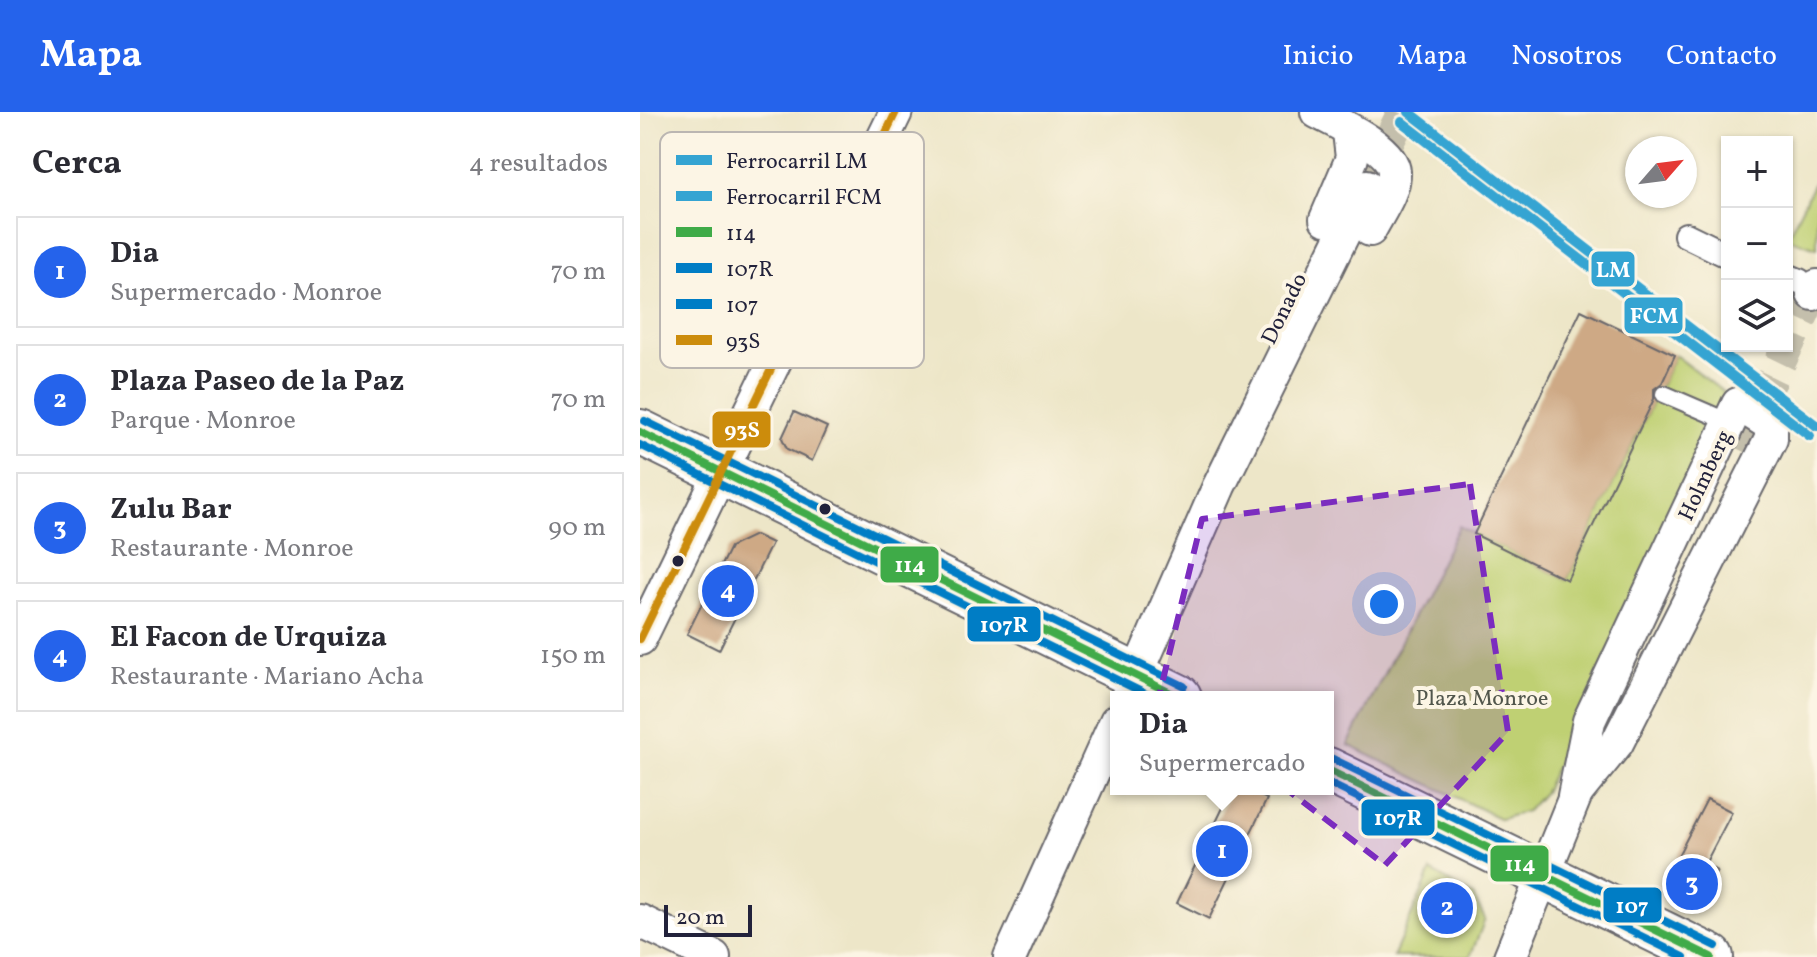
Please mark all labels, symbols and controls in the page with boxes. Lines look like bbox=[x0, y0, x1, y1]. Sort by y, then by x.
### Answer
text: Mapa bbox=[40, 30, 142, 83]
text: Inicio bbox=[1282, 37, 1353, 76]
text: Mapa bbox=[1397, 37, 1467, 76]
text: Nosotros bbox=[1511, 37, 1622, 76]
text: Contacto bbox=[1666, 37, 1777, 76]
legend bbox=[660, 132, 924, 368]
north arrow bbox=[1625, 136, 1697, 208]
map controls bbox=[1721, 136, 1793, 352]
button: + bbox=[1721, 136, 1793, 208]
text: Cerca bbox=[32, 141, 122, 188]
text: 4 resultados bbox=[469, 146, 608, 182]
text: Ferrocarril LM bbox=[726, 147, 867, 178]
text: Ferrocarril FCM bbox=[726, 183, 882, 214]
button: − bbox=[1721, 208, 1793, 280]
text: 114 bbox=[726, 219, 756, 250]
text: Dia bbox=[110, 233, 159, 275]
line badge: LM bbox=[1590, 250, 1636, 288]
text: 1 bbox=[55, 254, 65, 290]
text: 70 m bbox=[551, 254, 606, 290]
text: 107R bbox=[726, 255, 773, 286]
text: LM bbox=[1596, 256, 1630, 287]
street label: Donado bbox=[1255, 268, 1316, 350]
text: Supermercado · Monroe bbox=[110, 275, 382, 311]
button: layers bbox=[1721, 280, 1793, 352]
text: 107 bbox=[726, 291, 758, 322]
line badge: FCM bbox=[1623, 296, 1684, 335]
text: FCM bbox=[1630, 302, 1678, 333]
text: 93S bbox=[726, 327, 760, 358]
text: Plaza Paseo de la Paz bbox=[110, 361, 404, 403]
text: 2 bbox=[53, 382, 67, 418]
text: 70 m bbox=[551, 382, 606, 418]
text: Parque · Monroe bbox=[110, 403, 296, 439]
line badge: 93S bbox=[711, 410, 772, 449]
text: 93S bbox=[724, 416, 760, 447]
street label: Holmberg bbox=[1672, 426, 1741, 527]
text: Zulu Bar bbox=[110, 489, 232, 531]
unlabelled marker bbox=[817, 501, 833, 517]
text: 3 bbox=[53, 510, 67, 546]
text: 90 m bbox=[548, 510, 606, 546]
text: Restaurante · Monroe bbox=[110, 531, 354, 567]
line badge: 114 bbox=[879, 545, 940, 584]
text: 114 bbox=[894, 551, 926, 582]
unlabelled marker bbox=[670, 553, 686, 569]
pin: 4 bbox=[702, 561, 754, 621]
your location bbox=[1364, 584, 1404, 624]
line badge: 107R bbox=[966, 605, 1042, 643]
text: 107R bbox=[980, 611, 1029, 642]
text: El Facon de Urquiza bbox=[110, 617, 387, 659]
text: 4 bbox=[52, 638, 68, 674]
text: 150 m bbox=[540, 638, 606, 674]
text: Restaurante · Mariano Acha bbox=[110, 659, 424, 695]
park label: Plaza Monroe bbox=[1416, 684, 1548, 715]
popup bbox=[1110, 691, 1334, 795]
text: Dia bbox=[1139, 704, 1188, 746]
text: Supermercado bbox=[1139, 746, 1305, 782]
line badge: 107R bbox=[1360, 798, 1436, 837]
text: 107R bbox=[1374, 804, 1423, 835]
pin: 1 bbox=[1196, 821, 1248, 881]
line badge: 114 bbox=[1489, 844, 1550, 883]
text: 114 bbox=[1504, 850, 1536, 881]
pin: 3 bbox=[1666, 854, 1718, 914]
pin: 2 bbox=[1421, 878, 1473, 938]
line badge: 107 bbox=[1602, 886, 1663, 924]
text: 107 bbox=[1616, 892, 1648, 923]
scale bar bbox=[664, 901, 752, 937]
text: 20 m bbox=[676, 903, 725, 934]

